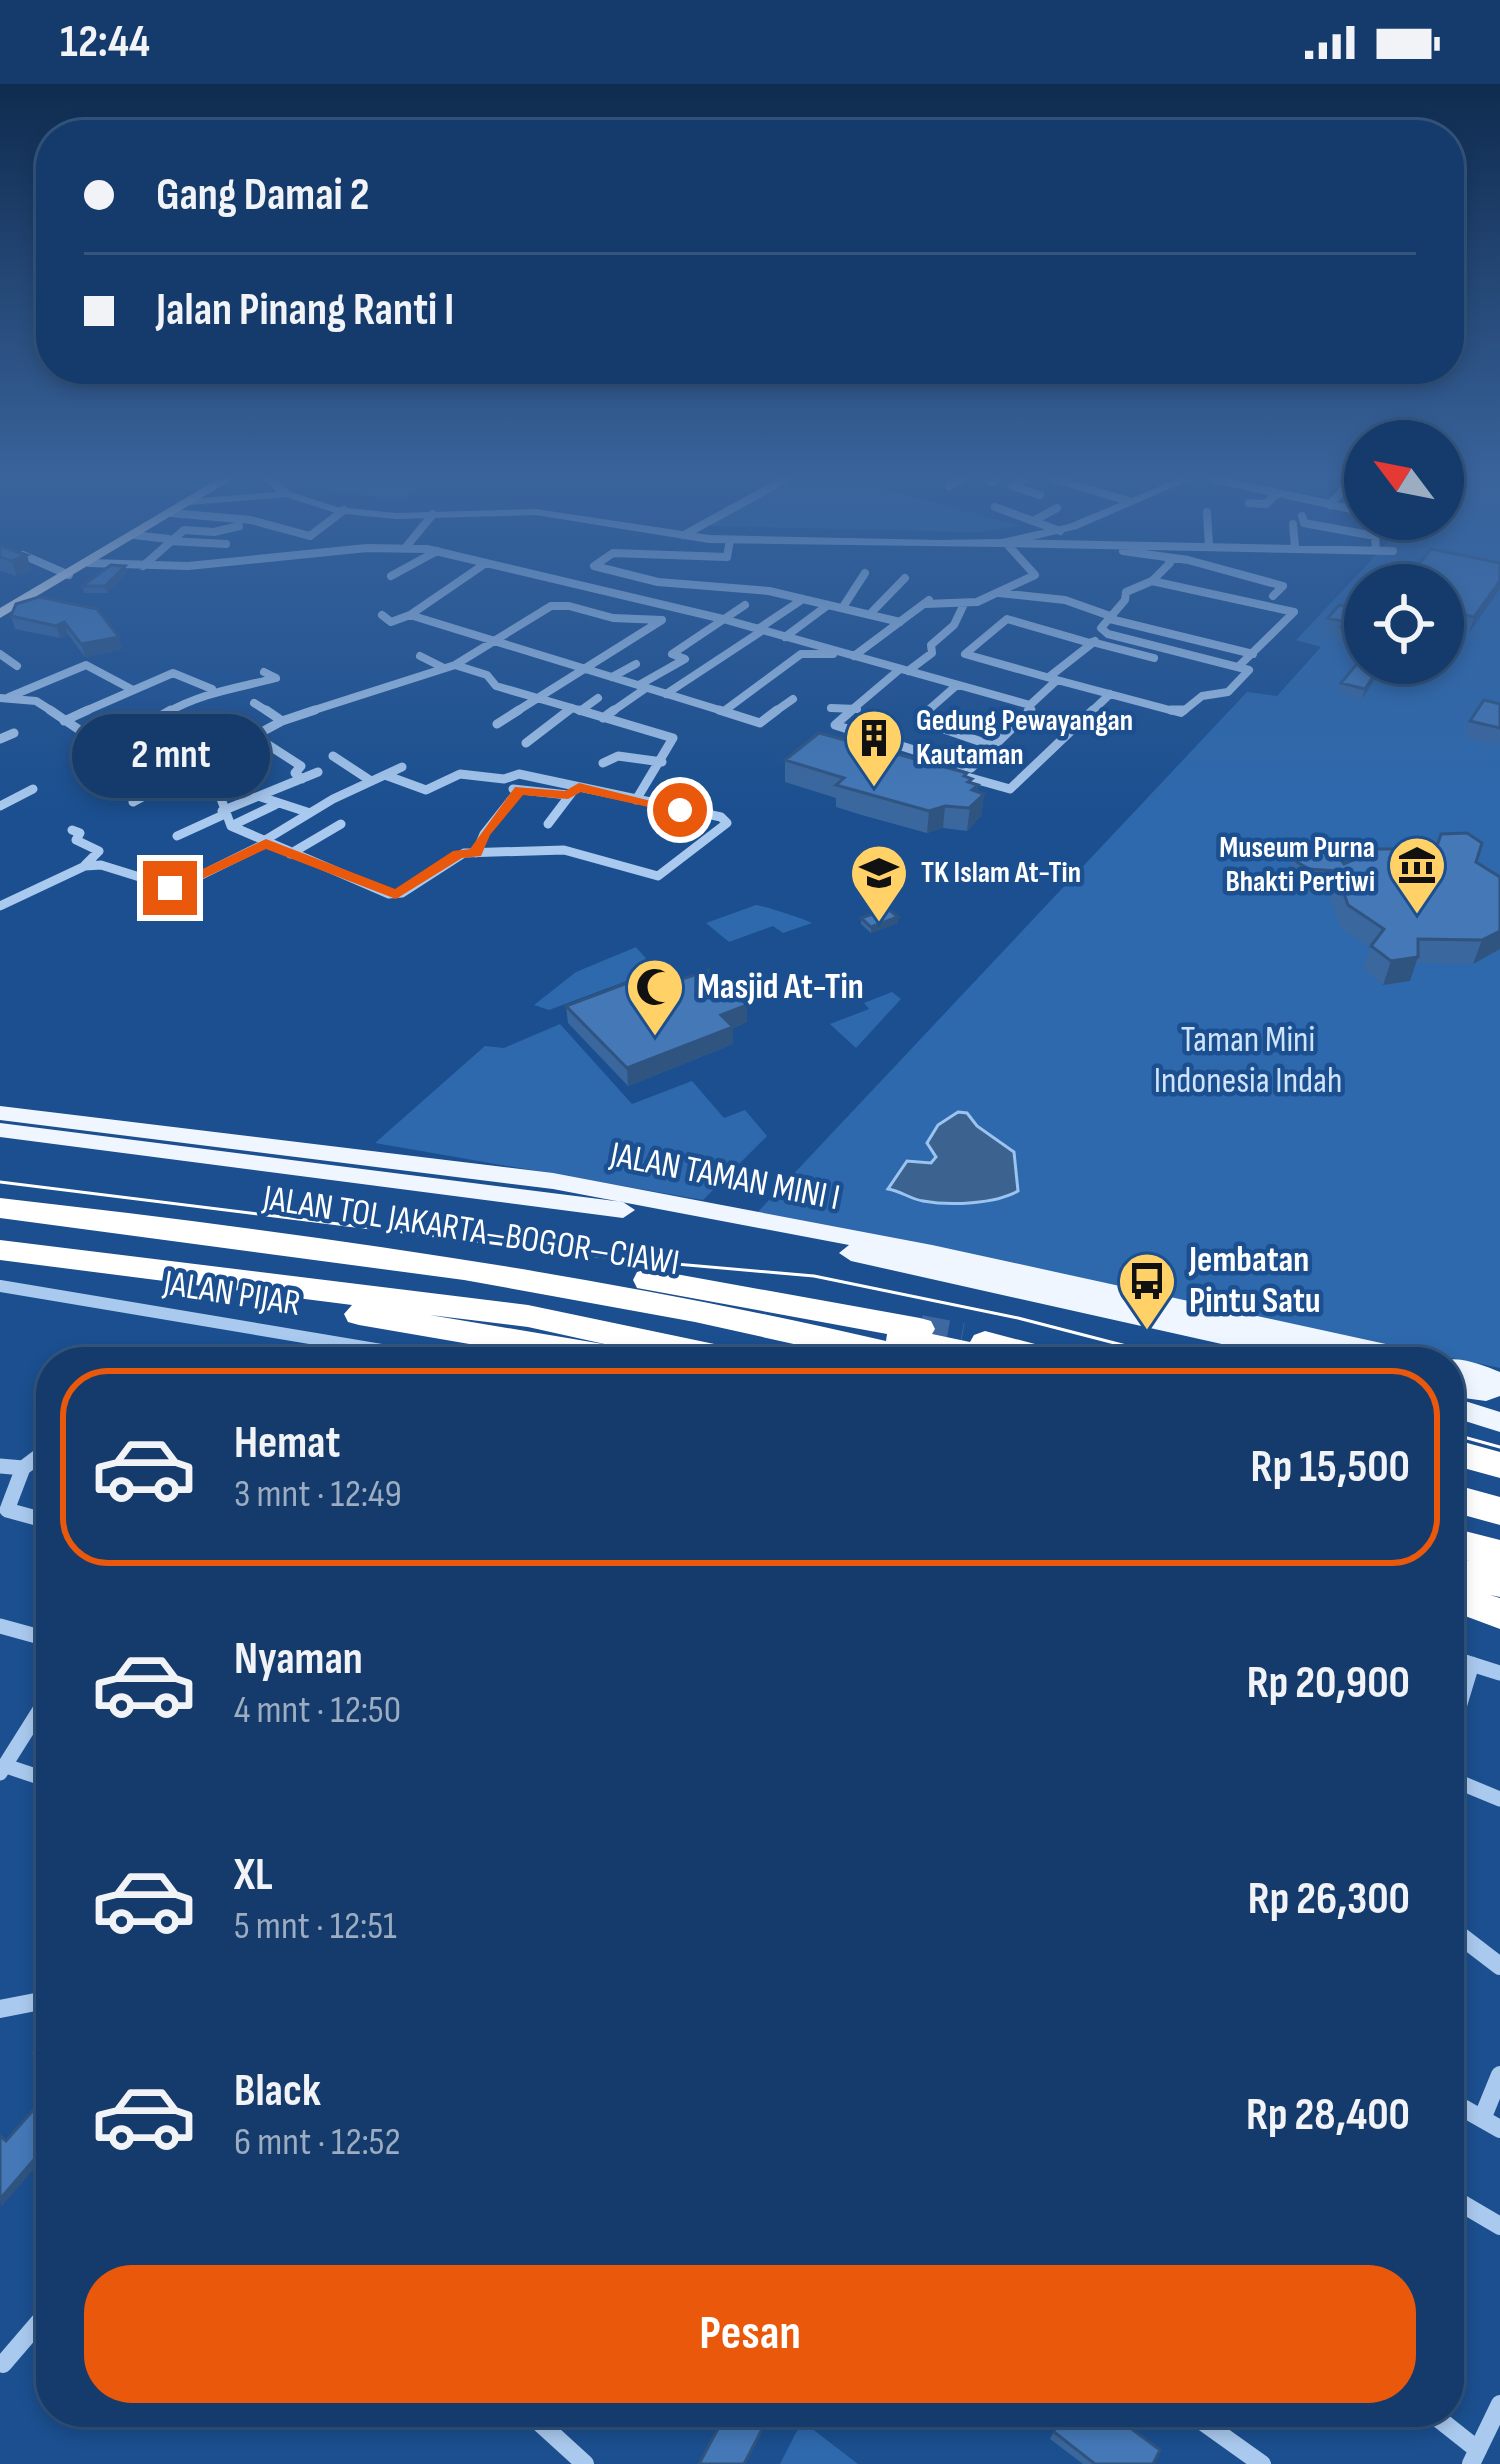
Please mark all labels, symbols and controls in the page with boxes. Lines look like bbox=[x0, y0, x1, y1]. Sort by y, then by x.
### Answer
text: 12:44 bbox=[60, 15, 150, 70]
text: Gang Damai 2 bbox=[156, 168, 369, 223]
text: Jalan Pinang Ranti I bbox=[156, 283, 454, 338]
north arrow bbox=[1344, 420, 1464, 540]
map controls bbox=[1344, 420, 1464, 684]
button: locate bbox=[1344, 564, 1464, 684]
place label: Gedung Pewayangan Kautaman bbox=[916, 703, 1133, 773]
building icon: Gedung Pewayangan Kautaman bbox=[843, 707, 905, 789]
callout: 2 mnt bbox=[71, 714, 269, 798]
text: 2 mnt bbox=[131, 732, 211, 779]
route start bbox=[653, 783, 707, 837]
place label: Museum Purna Bhakti Pertiwi bbox=[1219, 830, 1375, 900]
museum icon: Museum Purna Bhakti Pertiwi bbox=[1386, 834, 1448, 916]
school or university icon: TK Islam At-Tin bbox=[848, 842, 910, 924]
place label: TK Islam At-Tin bbox=[921, 855, 1081, 891]
route end bbox=[143, 861, 197, 915]
mosque icon: Masjid At-Tin bbox=[624, 956, 686, 1038]
place label: Masjid At-Tin bbox=[697, 966, 864, 1009]
park label: Taman Mini Indonesia Indah bbox=[1154, 1019, 1342, 1103]
street label: JALAN TAMAN MINI I bbox=[606, 1134, 843, 1220]
street label: JALAN TOL JAKARTA–BOGOR–CIAWI bbox=[259, 1177, 682, 1285]
place label: Jembatan Pintu Satu bbox=[1188, 1239, 1321, 1323]
bus stop icon: Jembatan Pintu Satu bbox=[1116, 1250, 1178, 1332]
street label: JALAN PIJAR bbox=[160, 1262, 303, 1326]
icon: car bbox=[90, 1413, 198, 1521]
text: Hemat bbox=[234, 1416, 340, 1471]
text: Rp 15,500 bbox=[1251, 1440, 1410, 1495]
text: 3 mnt · 12:49 bbox=[234, 1471, 402, 1518]
icon: car bbox=[90, 1629, 198, 1737]
text: Nyaman bbox=[234, 1632, 363, 1687]
text: Rp 20,900 bbox=[1247, 1656, 1410, 1711]
text: 4 mnt · 12:50 bbox=[234, 1687, 401, 1734]
icon: car bbox=[90, 1845, 198, 1953]
text: XL bbox=[234, 1848, 273, 1903]
text: Rp 26,300 bbox=[1248, 1872, 1410, 1927]
text: 5 mnt · 12:51 bbox=[234, 1903, 397, 1950]
icon: car bbox=[90, 2061, 198, 2169]
text: Black bbox=[234, 2064, 321, 2119]
text: Rp 28,400 bbox=[1246, 2088, 1410, 2143]
text: 6 mnt · 12:52 bbox=[234, 2119, 401, 2166]
button: Pesan bbox=[84, 2265, 1416, 2403]

